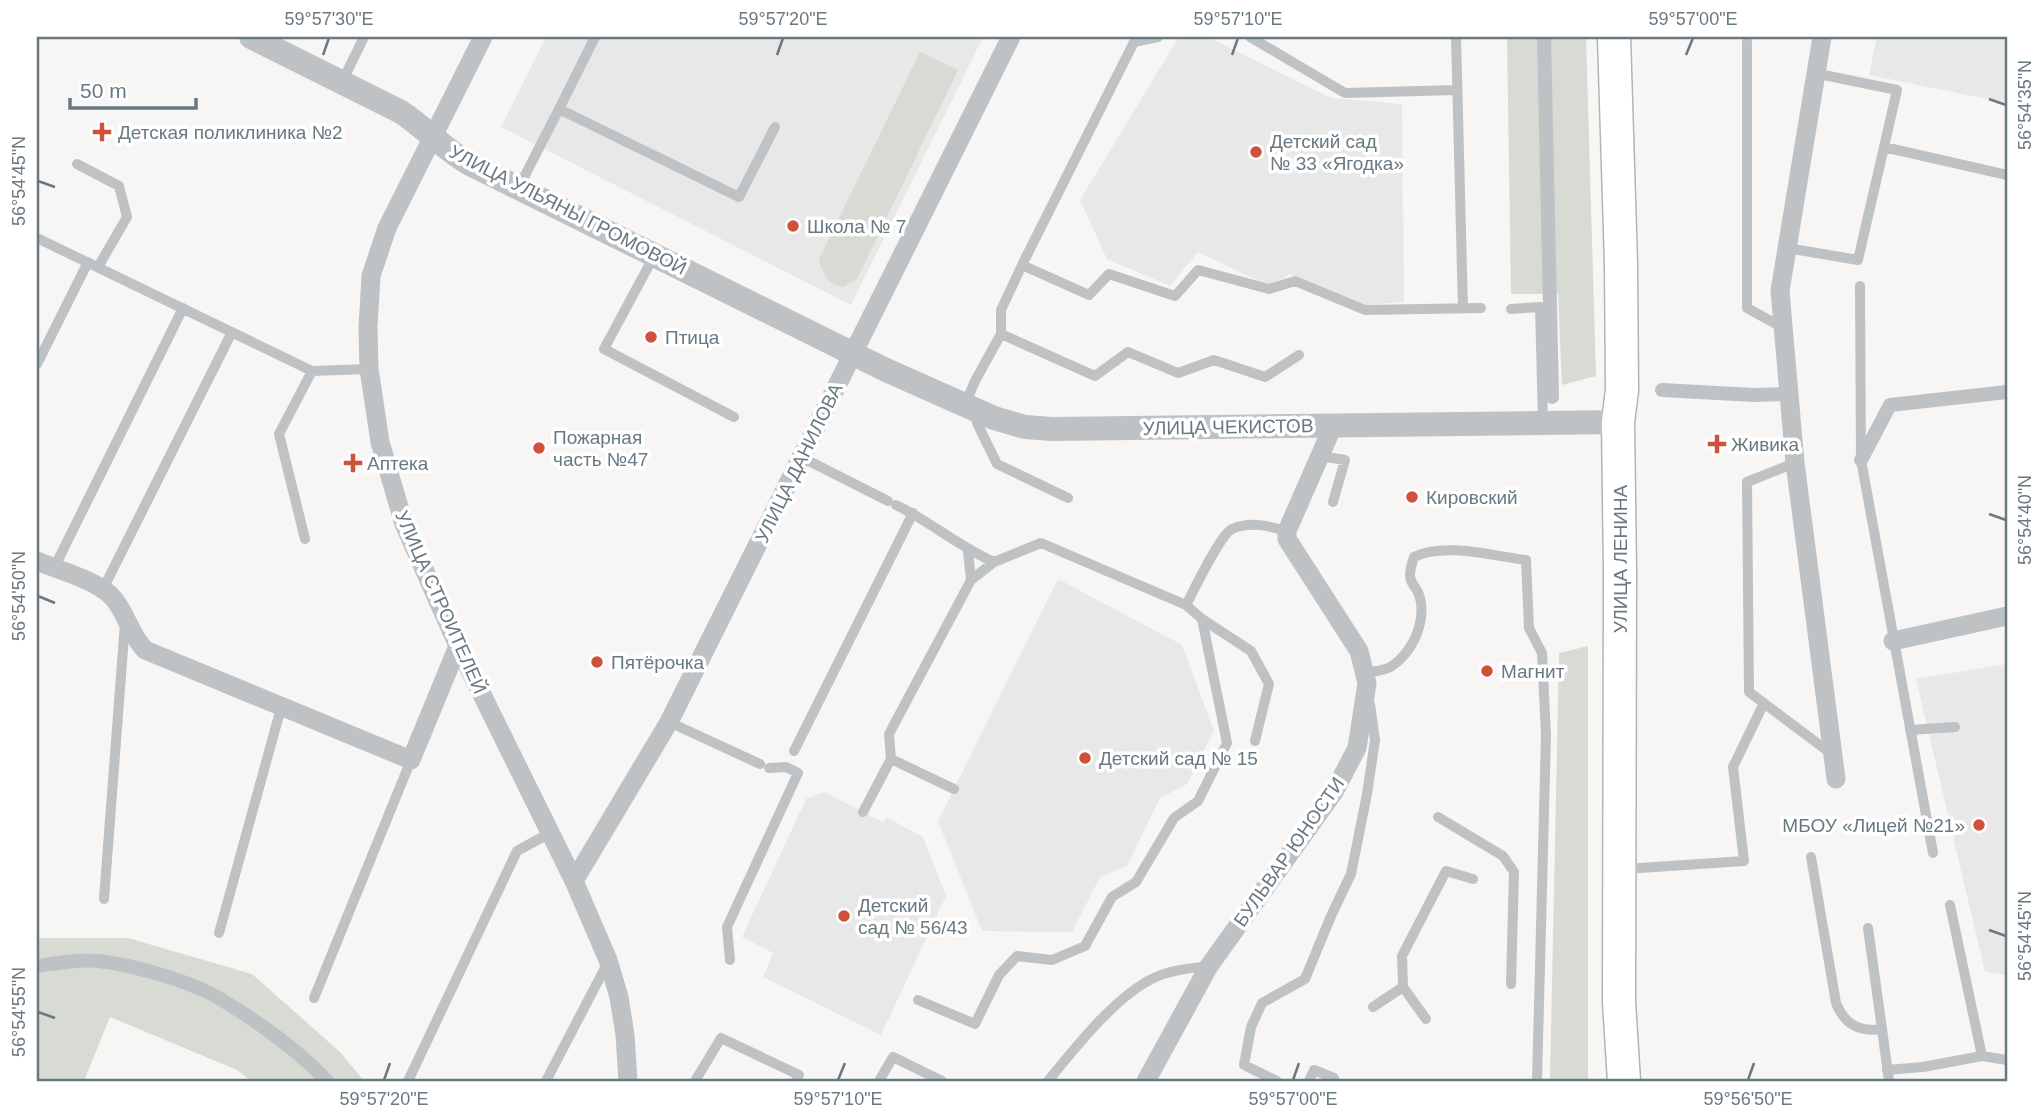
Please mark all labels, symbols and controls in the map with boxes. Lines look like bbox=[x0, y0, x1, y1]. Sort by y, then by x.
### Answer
text: 59°57'30"E bbox=[284, 9, 374, 29]
text: 59°57'20"E bbox=[738, 9, 828, 29]
text: 59°57'10"E bbox=[1193, 9, 1283, 29]
text: 59°57'00"E bbox=[1648, 9, 1738, 29]
text: 56°54'35"N bbox=[2015, 60, 2035, 150]
scale bar bbox=[70, 66, 196, 110]
text: 50 m bbox=[80, 79, 127, 102]
marker: Детская поликлиника №2 bbox=[92, 122, 112, 142]
place label: Детская поликлиника №2 bbox=[118, 122, 343, 143]
place label: Детский сад № 33 «Ягодка» bbox=[1270, 131, 1404, 174]
text: 56°54'45"N bbox=[9, 136, 29, 226]
street label: УЛИЦА УЛЬЯНЫ ГРОМОВОЙ bbox=[446, 141, 690, 279]
marker: Детский сад № 33 «Ягодка» bbox=[1248, 144, 1264, 160]
place label: Школа № 7 bbox=[807, 216, 906, 237]
marker: Школа № 7 bbox=[785, 218, 801, 234]
place label: Птица bbox=[665, 327, 720, 348]
marker: Птица bbox=[643, 329, 659, 345]
street label: УЛИЦА ДАНИЛОВА bbox=[751, 380, 847, 546]
street label: УЛИЦА ЧЕКИСТОВ bbox=[1142, 415, 1314, 439]
place label: Пожарная часть №47 bbox=[553, 427, 648, 470]
place label: Живика bbox=[1731, 434, 1800, 455]
marker: Живика bbox=[1709, 436, 1725, 452]
marker: Пожарная часть №47 bbox=[531, 440, 547, 456]
place label: Аптека bbox=[367, 453, 429, 474]
marker: Аптека bbox=[345, 455, 361, 471]
text: 56°54'40"N bbox=[2015, 475, 2035, 565]
street label: УЛИЦА ЛЕНИНА bbox=[1610, 484, 1631, 633]
place label: Кировский bbox=[1426, 487, 1518, 508]
marker: Кировский bbox=[1404, 489, 1420, 505]
street label: УЛИЦА СТРОИТЕЛЕЙ bbox=[391, 507, 491, 697]
text: 56°54'50"N bbox=[9, 551, 29, 641]
place label: Пятёрочка bbox=[611, 652, 705, 673]
marker: Пятёрочка bbox=[589, 654, 605, 670]
place label: Магнит bbox=[1501, 661, 1565, 682]
marker: Магнит bbox=[1479, 663, 1495, 679]
place label: Детский сад № 15 bbox=[1099, 748, 1258, 769]
marker: Детский сад № 15 bbox=[1077, 750, 1093, 766]
street label: БУЛЬВАР ЮНОСТИ bbox=[1230, 773, 1348, 931]
place label: МБОУ «Лицей №21» bbox=[1782, 815, 1965, 836]
marker: МБОУ «Лицей №21» bbox=[1971, 817, 1987, 833]
text: 56°54'45"N bbox=[2015, 891, 2035, 981]
place label: Детский сад № 56/43 bbox=[858, 895, 968, 938]
marker: Детский сад № 56/43 bbox=[836, 908, 852, 924]
text: 56°54'55"N bbox=[9, 967, 29, 1057]
text: 59°57'20"E bbox=[339, 1089, 429, 1109]
text: 59°57'10"E bbox=[793, 1089, 883, 1109]
text: 59°57'00"E bbox=[1248, 1089, 1338, 1109]
text: 59°56'50"E bbox=[1703, 1089, 1793, 1109]

